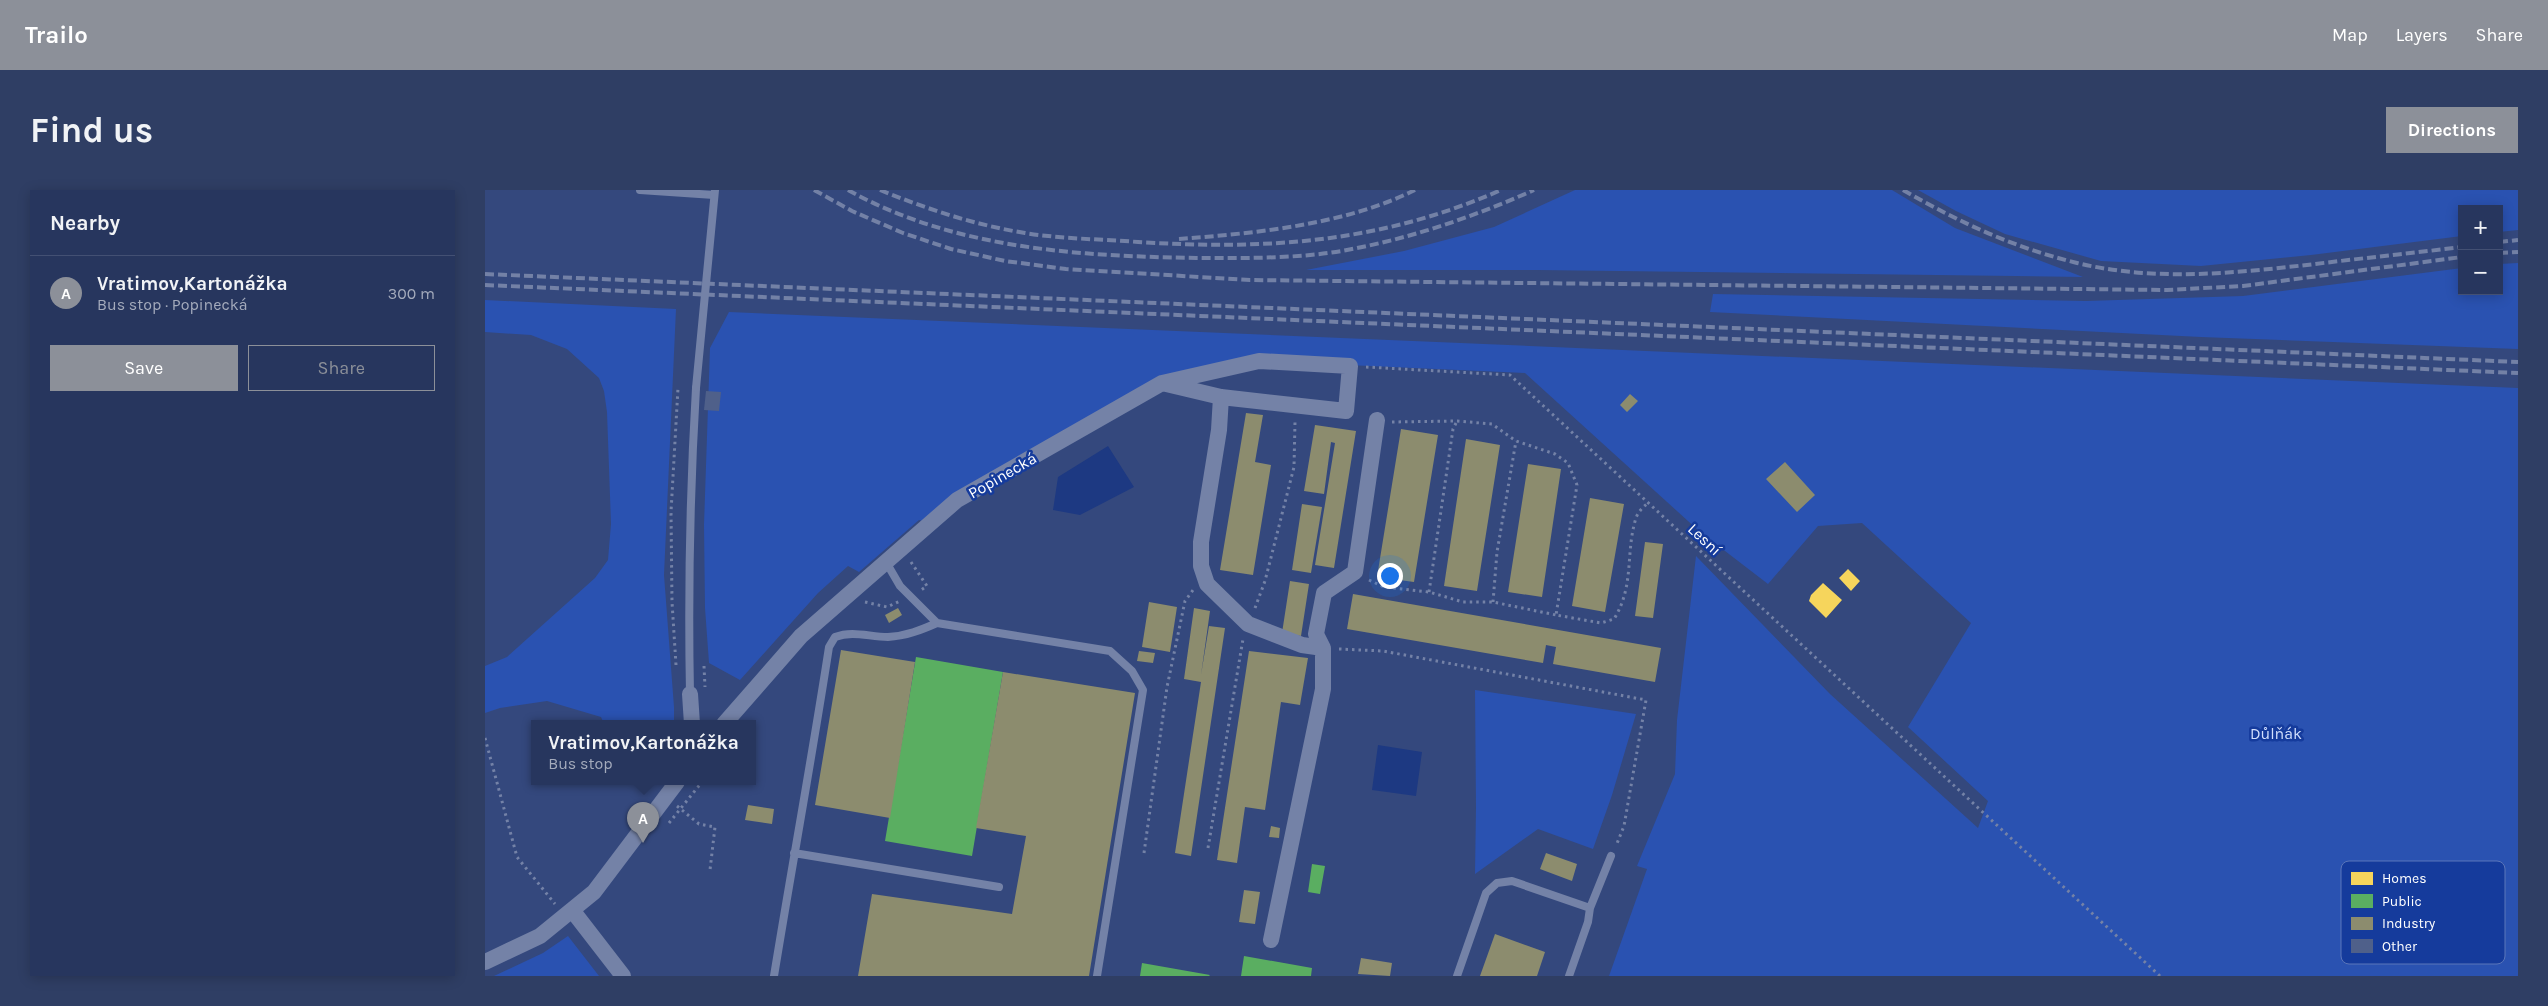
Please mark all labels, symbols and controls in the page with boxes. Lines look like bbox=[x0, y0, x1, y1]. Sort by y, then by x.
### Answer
text: Trailo bbox=[25, 21, 88, 49]
text: Map bbox=[2332, 24, 2368, 46]
text: Layers bbox=[2396, 24, 2448, 46]
text: Share bbox=[2476, 24, 2523, 46]
button: Directions bbox=[2386, 107, 2518, 153]
text: Find us bbox=[30, 110, 153, 151]
map controls bbox=[2458, 205, 2503, 295]
button: + bbox=[2458, 205, 2503, 250]
text: Nearby bbox=[50, 211, 120, 235]
button: − bbox=[2458, 250, 2503, 295]
text: Vratimov,Kartonážka bbox=[97, 273, 288, 295]
text: A bbox=[61, 284, 71, 303]
text: 300 m bbox=[388, 284, 435, 303]
text: Bus stop · Popinecká bbox=[97, 295, 248, 314]
button: Save bbox=[50, 345, 238, 391]
button: Share bbox=[248, 345, 435, 391]
street label: Popinecká bbox=[965, 448, 1040, 503]
street label: Lesní bbox=[1684, 519, 1725, 560]
your location bbox=[1377, 563, 1403, 589]
popup bbox=[531, 720, 756, 785]
park label: Důlňák bbox=[2250, 724, 2302, 743]
text: Vratimov,Kartonážka bbox=[548, 732, 739, 754]
text: Bus stop bbox=[548, 754, 613, 773]
pin: A bbox=[627, 802, 659, 843]
legend bbox=[2341, 861, 2505, 964]
text: Homes bbox=[2382, 870, 2427, 887]
text: Public bbox=[2382, 893, 2422, 910]
text: Industry bbox=[2382, 915, 2436, 932]
text: Other bbox=[2382, 938, 2418, 955]

